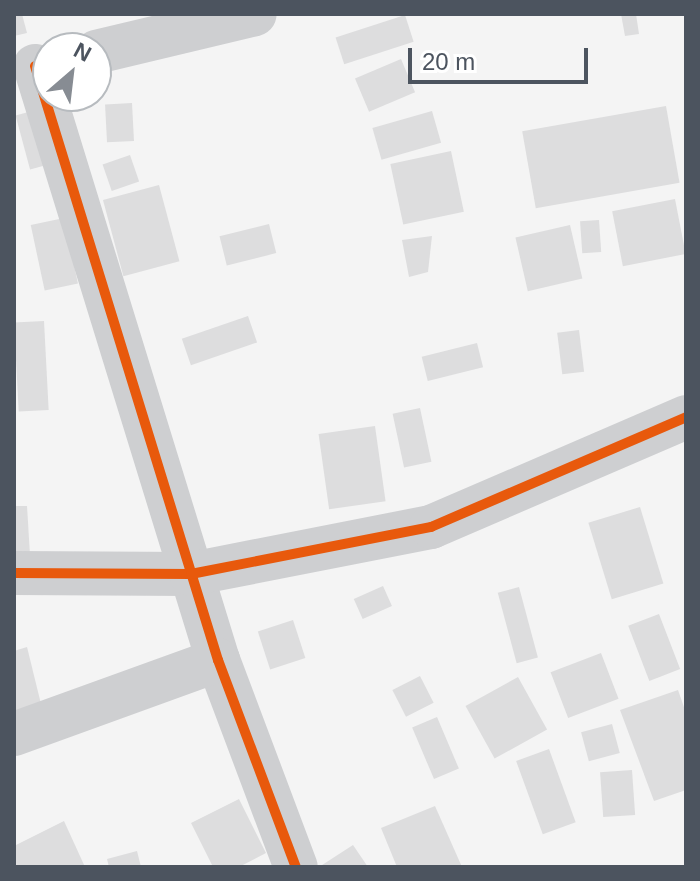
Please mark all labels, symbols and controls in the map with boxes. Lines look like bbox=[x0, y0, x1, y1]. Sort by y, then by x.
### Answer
north arrow bbox=[32, 32, 112, 112]
scale bar bbox=[412, 32, 592, 82]
text: N bbox=[70, 37, 95, 67]
text: 20 m bbox=[422, 48, 475, 75]

